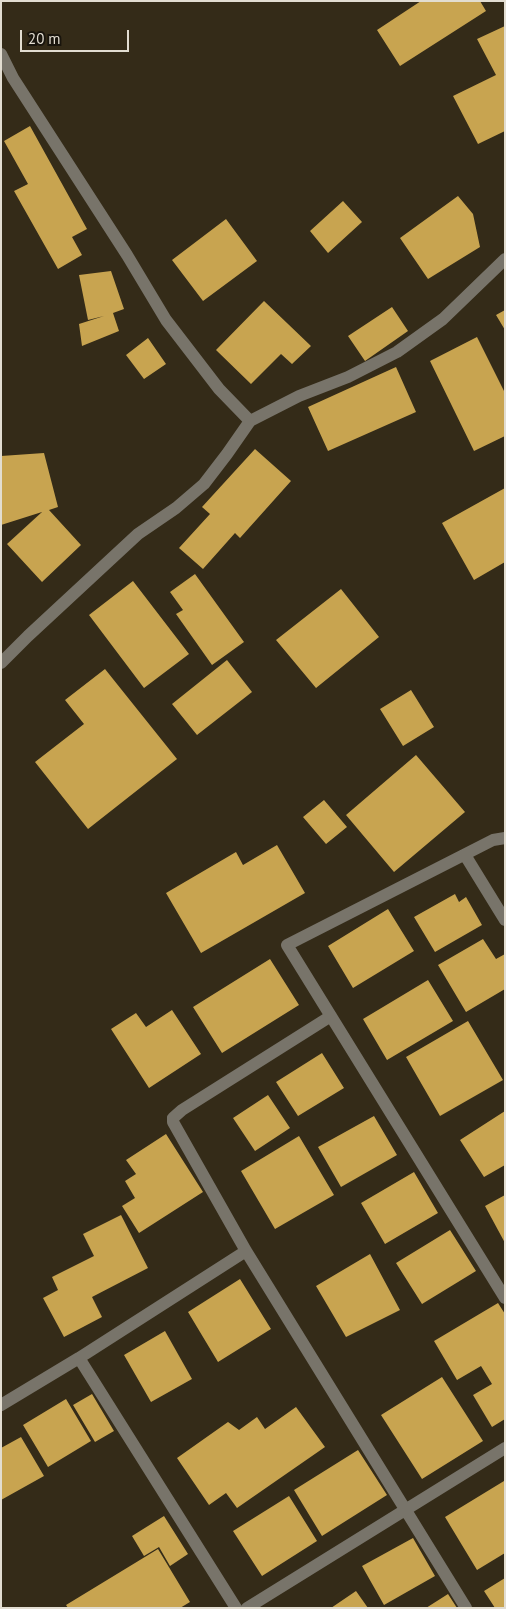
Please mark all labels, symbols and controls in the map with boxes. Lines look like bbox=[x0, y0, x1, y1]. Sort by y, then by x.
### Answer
scale bar bbox=[22, 20, 131, 52]
text: 20 m bbox=[28, 29, 61, 48]

